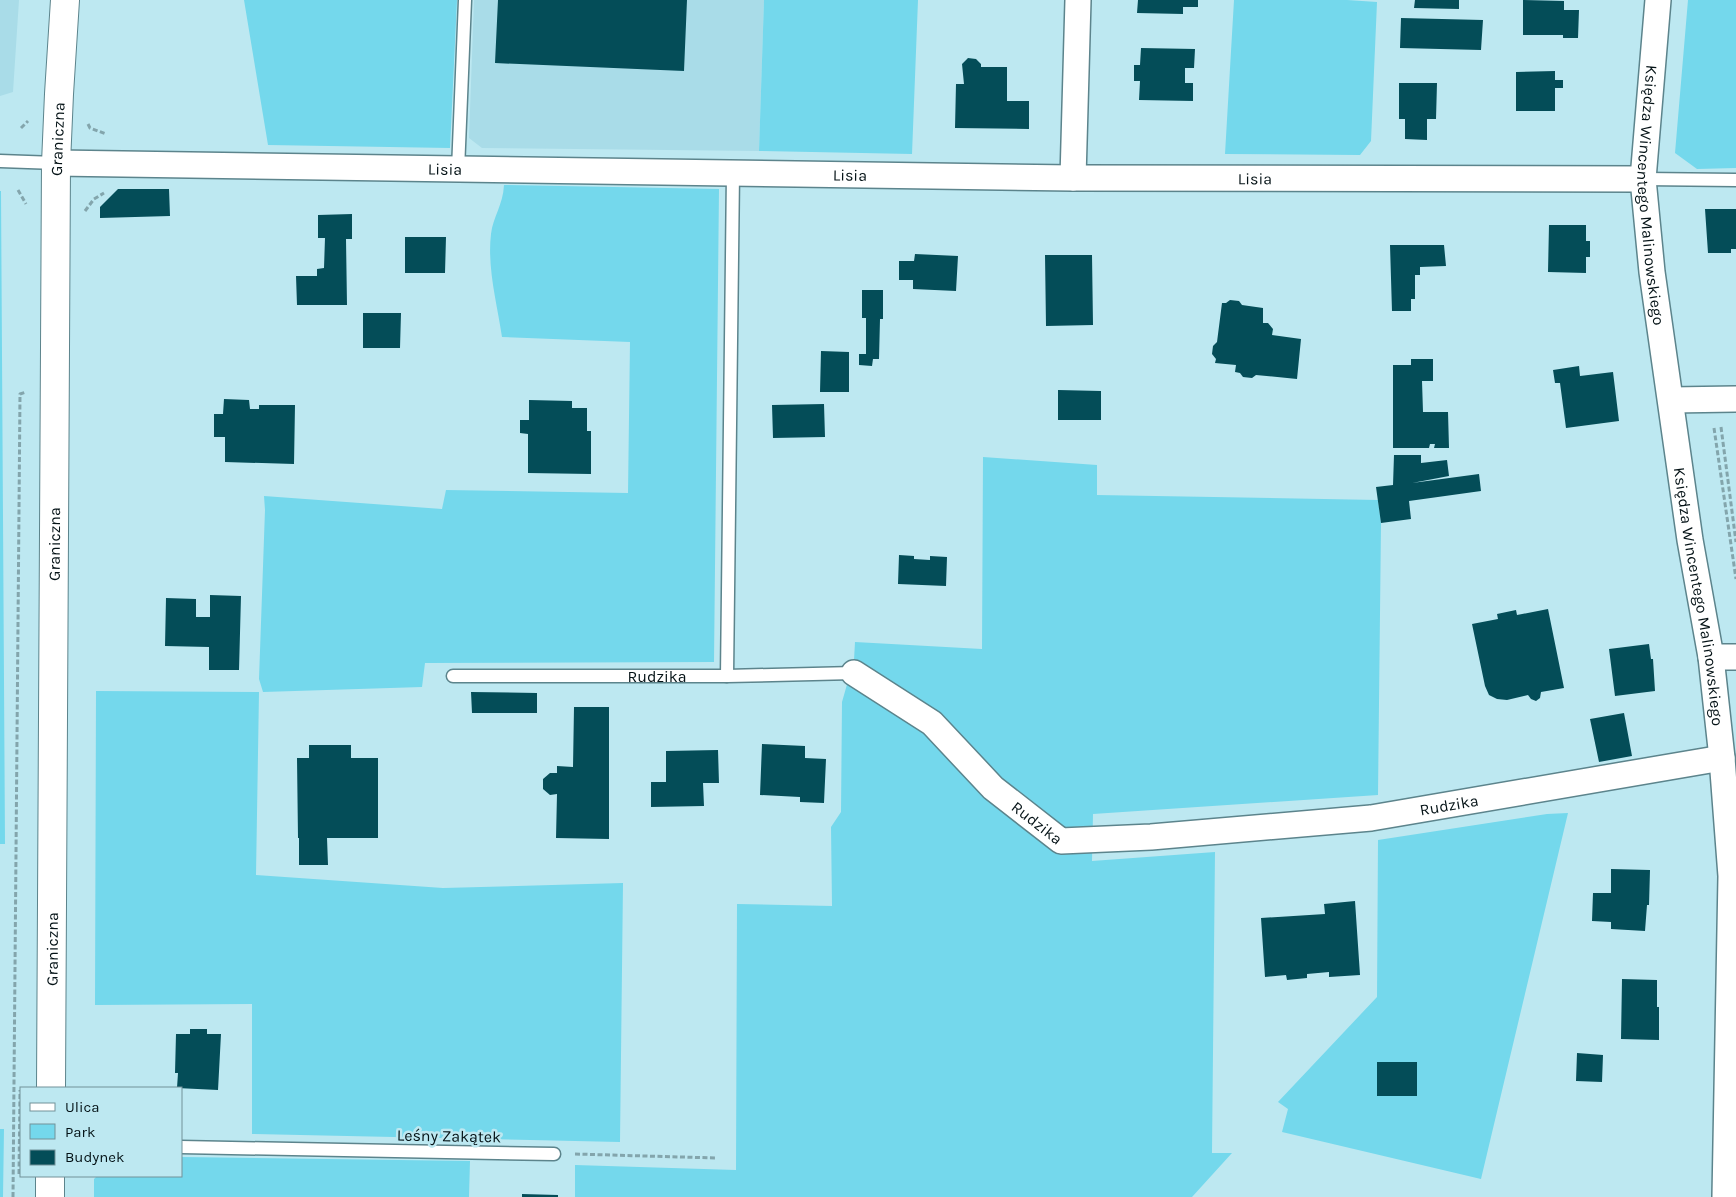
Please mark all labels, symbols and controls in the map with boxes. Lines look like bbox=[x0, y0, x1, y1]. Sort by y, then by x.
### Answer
street label: Księdza Wincentego Malinowskiego bbox=[1633, 64, 1669, 326]
street label: Graniczna bbox=[46, 102, 68, 176]
street label: Lisia bbox=[428, 159, 462, 178]
street label: Lisia bbox=[833, 165, 867, 184]
street label: Lisia bbox=[1238, 169, 1272, 188]
street label: Księdza Wincentego Malinowskiego bbox=[1670, 466, 1728, 727]
street label: Graniczna bbox=[44, 507, 64, 581]
street label: Rudzika bbox=[627, 667, 687, 686]
street label: Rudzika bbox=[1418, 790, 1480, 819]
street label: Rudzika bbox=[1008, 797, 1067, 848]
street label: Graniczna bbox=[42, 912, 61, 986]
legend bbox=[20, 1087, 182, 1177]
text: Ulica bbox=[65, 1098, 99, 1116]
text: Park bbox=[65, 1123, 95, 1141]
street label: Leśny Zakątek bbox=[397, 1126, 501, 1146]
text: Budynek bbox=[65, 1148, 124, 1166]

